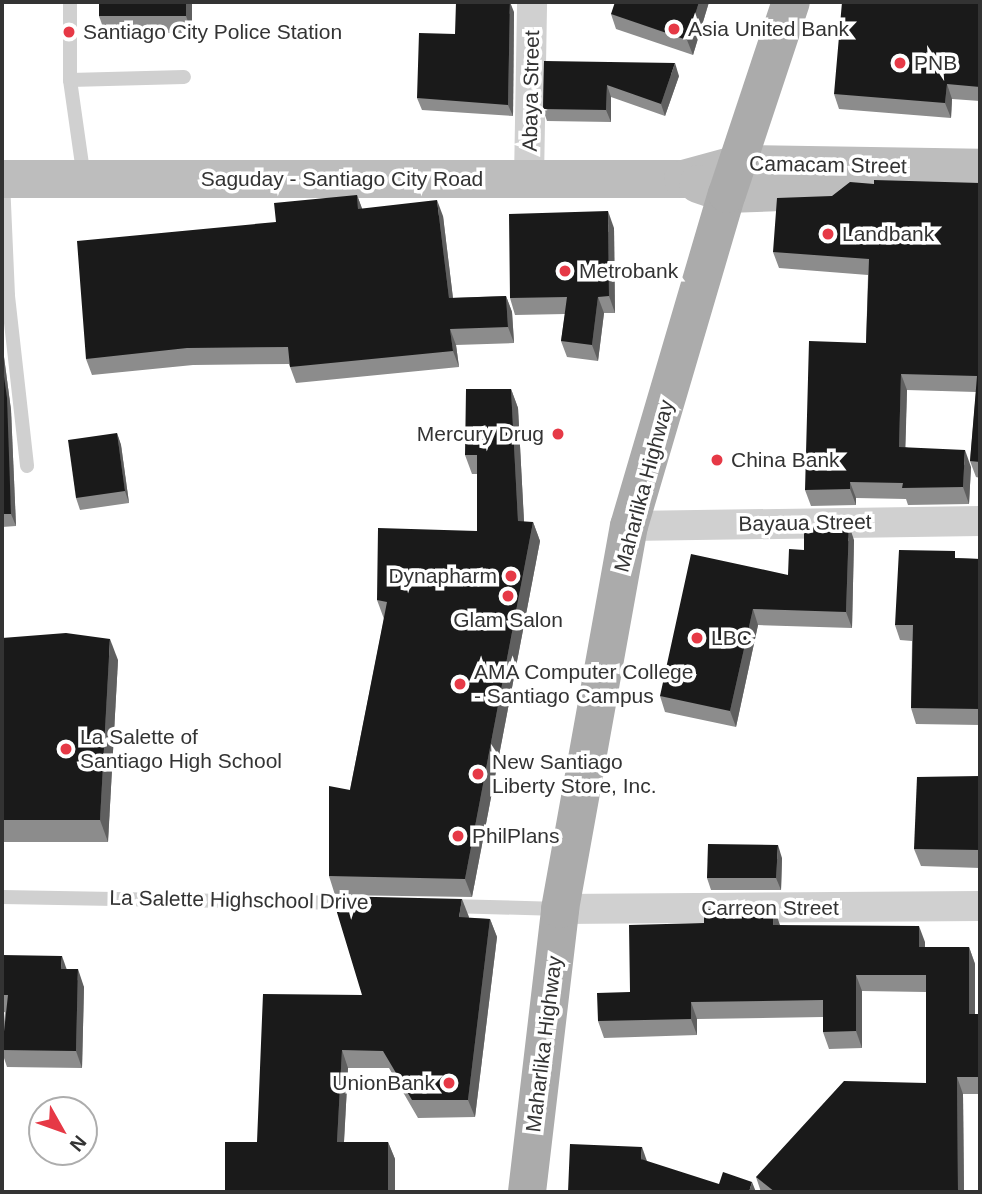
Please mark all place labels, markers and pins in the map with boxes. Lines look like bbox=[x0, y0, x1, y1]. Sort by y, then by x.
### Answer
place label: Asia United Bank bbox=[688, 16, 849, 42]
place label: Santiago City Police Station bbox=[83, 19, 342, 45]
marker: Asia United Bank bbox=[666, 21, 682, 37]
marker: Santiago City Police Station bbox=[61, 24, 77, 40]
place label: PNB bbox=[914, 50, 957, 76]
marker: PNB bbox=[892, 55, 908, 71]
place label: Landbank bbox=[842, 221, 934, 247]
marker: Landbank bbox=[820, 226, 836, 242]
place label: Metrobank bbox=[579, 258, 678, 284]
marker: Metrobank bbox=[557, 263, 573, 279]
place label: Mercury Drug bbox=[417, 421, 544, 447]
marker: Mercury Drug bbox=[550, 426, 566, 442]
place label: China Bank bbox=[731, 447, 840, 473]
marker: China Bank bbox=[709, 452, 725, 468]
place label: Dynapharm bbox=[388, 563, 497, 589]
marker: Dynapharm bbox=[503, 568, 519, 584]
marker: Glam Salon bbox=[500, 588, 516, 604]
place label: Glam Salon bbox=[453, 607, 563, 633]
place label: LBC bbox=[711, 625, 752, 651]
marker: LBC bbox=[689, 630, 705, 646]
place label: AMA Computer College - Santiago Campus bbox=[474, 659, 695, 709]
marker: AMA Computer College - Santiago Campus bbox=[452, 676, 468, 692]
place label: La Salette of Santiago High School bbox=[80, 724, 282, 774]
marker: La Salette of Santiago High School bbox=[58, 741, 74, 757]
place label: New Santiago Liberty Store, Inc. bbox=[492, 749, 657, 799]
marker: New Santiago Liberty Store, Inc. bbox=[470, 766, 486, 782]
place label: PhilPlans bbox=[472, 823, 560, 849]
marker: PhilPlans bbox=[450, 828, 466, 844]
place label: UnionBank bbox=[332, 1070, 435, 1096]
marker: UnionBank bbox=[441, 1075, 457, 1091]

